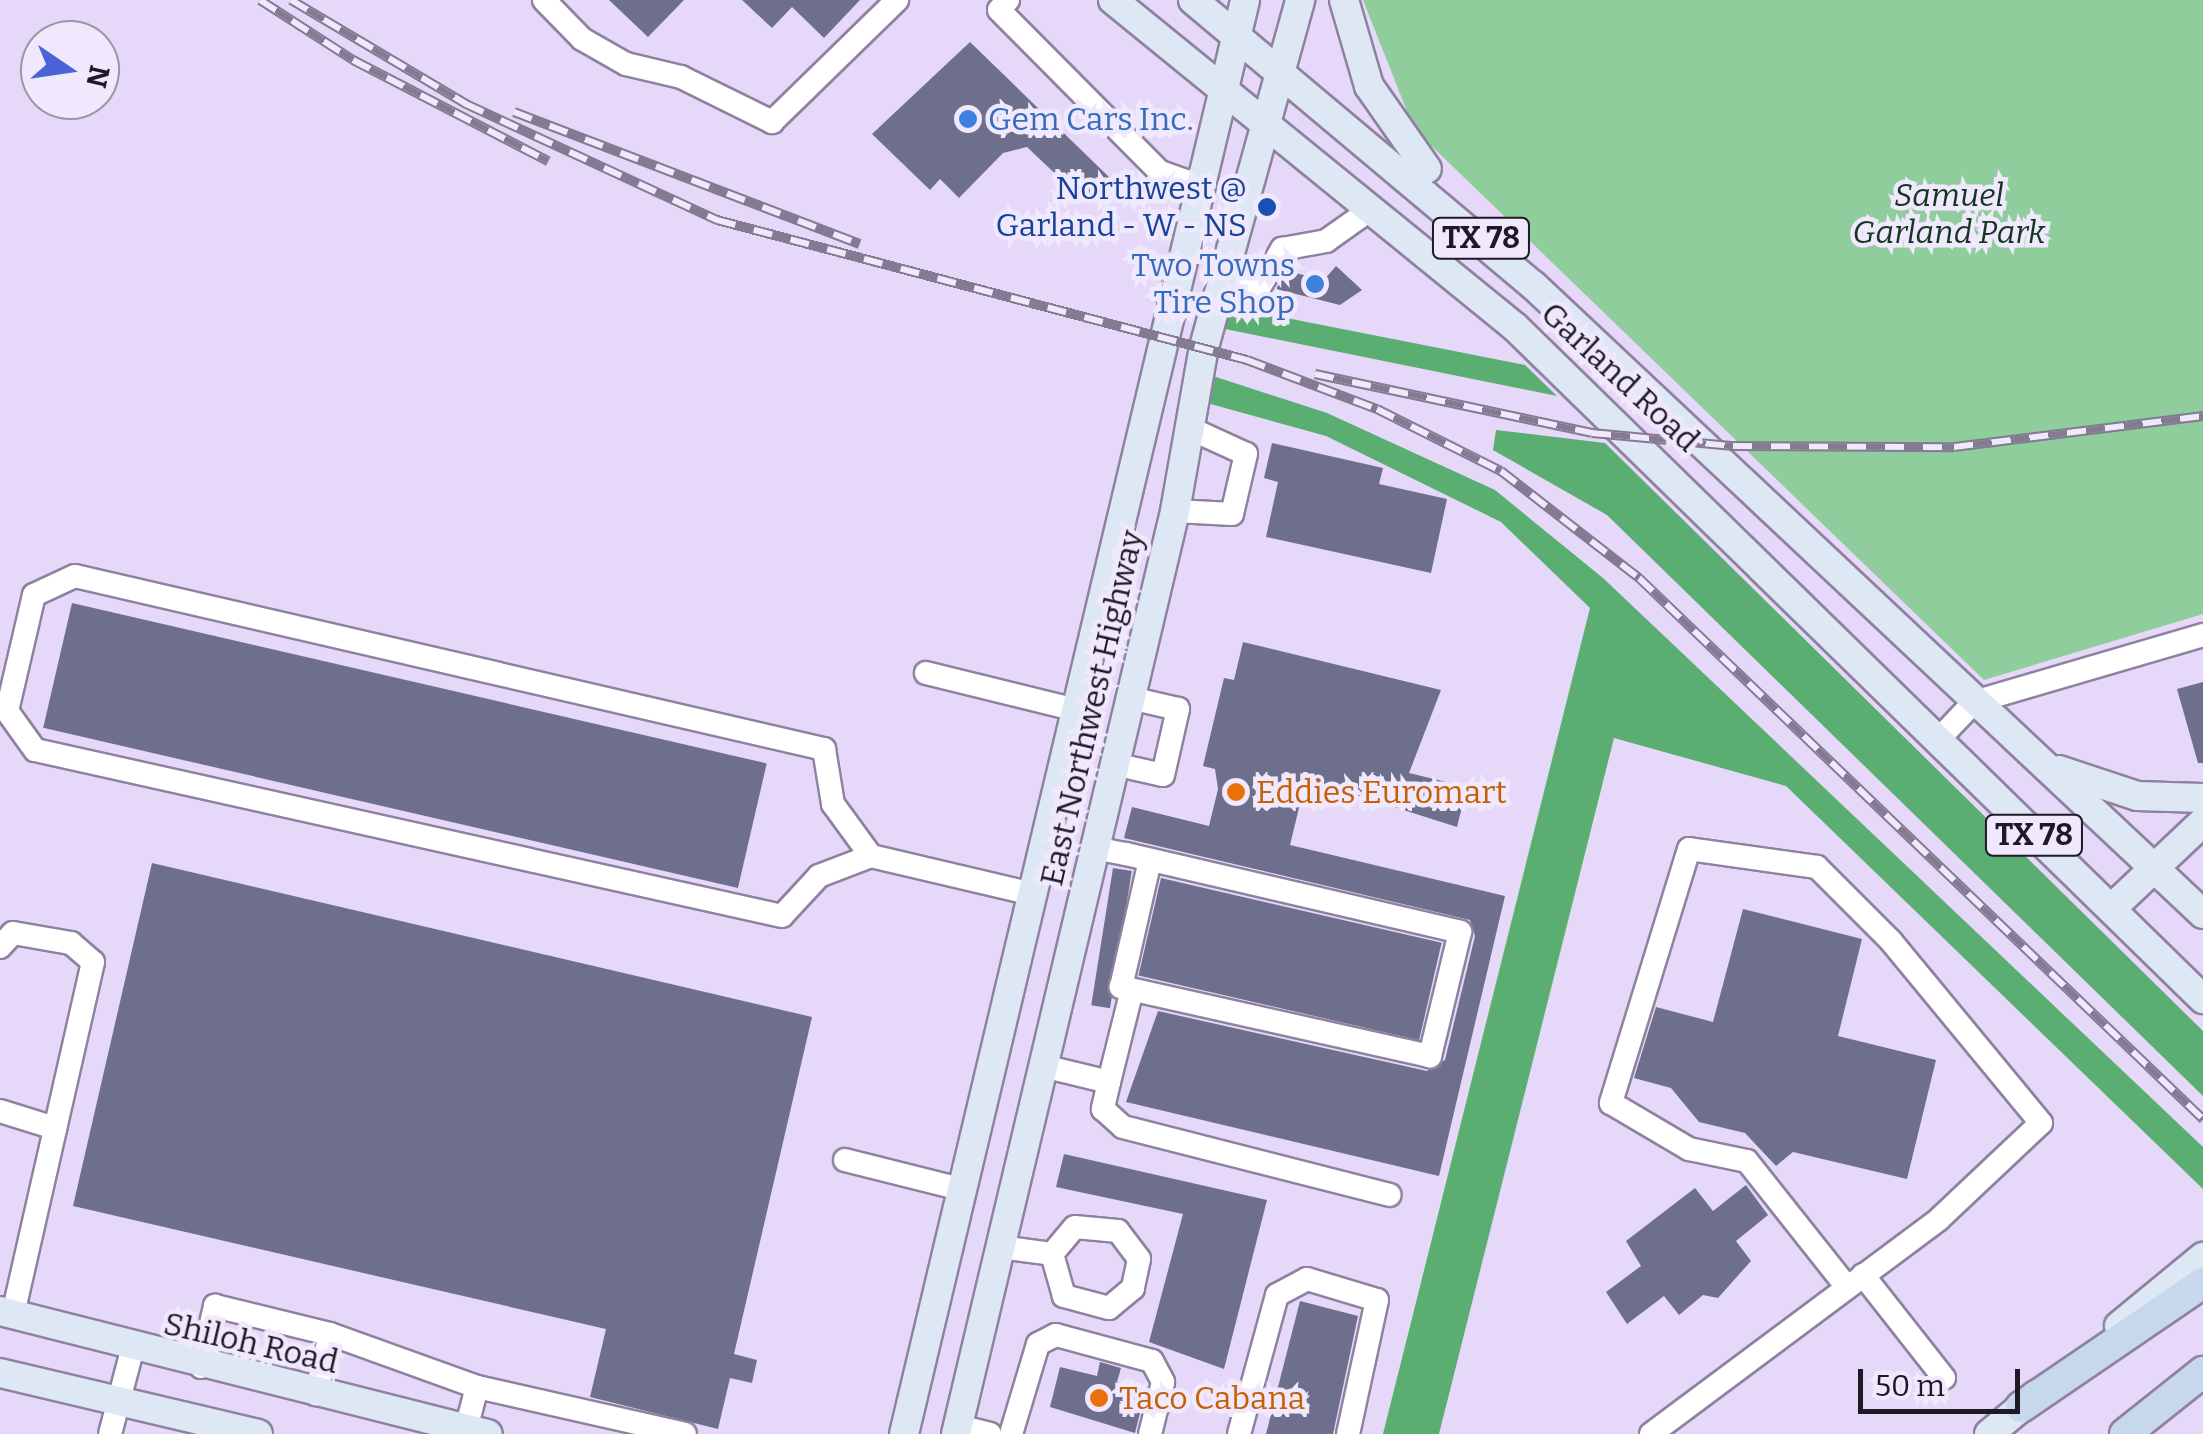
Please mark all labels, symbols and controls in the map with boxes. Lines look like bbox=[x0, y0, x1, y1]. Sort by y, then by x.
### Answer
north arrow bbox=[20, 20, 120, 120]
text: N bbox=[79, 62, 116, 91]
place label: Gem Cars Inc. bbox=[988, 100, 1194, 138]
marker: Gem Cars Inc. bbox=[957, 108, 979, 130]
place label: Northwest @ Garland - W - NS bbox=[996, 170, 1247, 245]
park label: Samuel Garland Park bbox=[1853, 177, 2045, 252]
marker: Northwest @ Garland - W - NS bbox=[1256, 196, 1278, 218]
road number: TX 78 bbox=[1431, 213, 1531, 263]
place label: Two Towns Tire Shop bbox=[1131, 247, 1295, 322]
marker: Two Towns Tire Shop bbox=[1304, 273, 1326, 295]
street label: Garland Road bbox=[1533, 294, 1707, 460]
street label: East Northwest Highway bbox=[1032, 527, 1152, 889]
place label: Eddies Euromart bbox=[1256, 773, 1507, 811]
marker: Eddies Euromart bbox=[1225, 781, 1247, 803]
road number: TX 78 bbox=[1984, 810, 2084, 860]
street label: Shiloh Road bbox=[160, 1304, 342, 1382]
scale bar bbox=[1863, 1349, 2026, 1411]
text: 50 m bbox=[1875, 1368, 1945, 1404]
place label: Taco Cabana bbox=[1119, 1379, 1305, 1417]
marker: Taco Cabana bbox=[1088, 1387, 1110, 1409]

